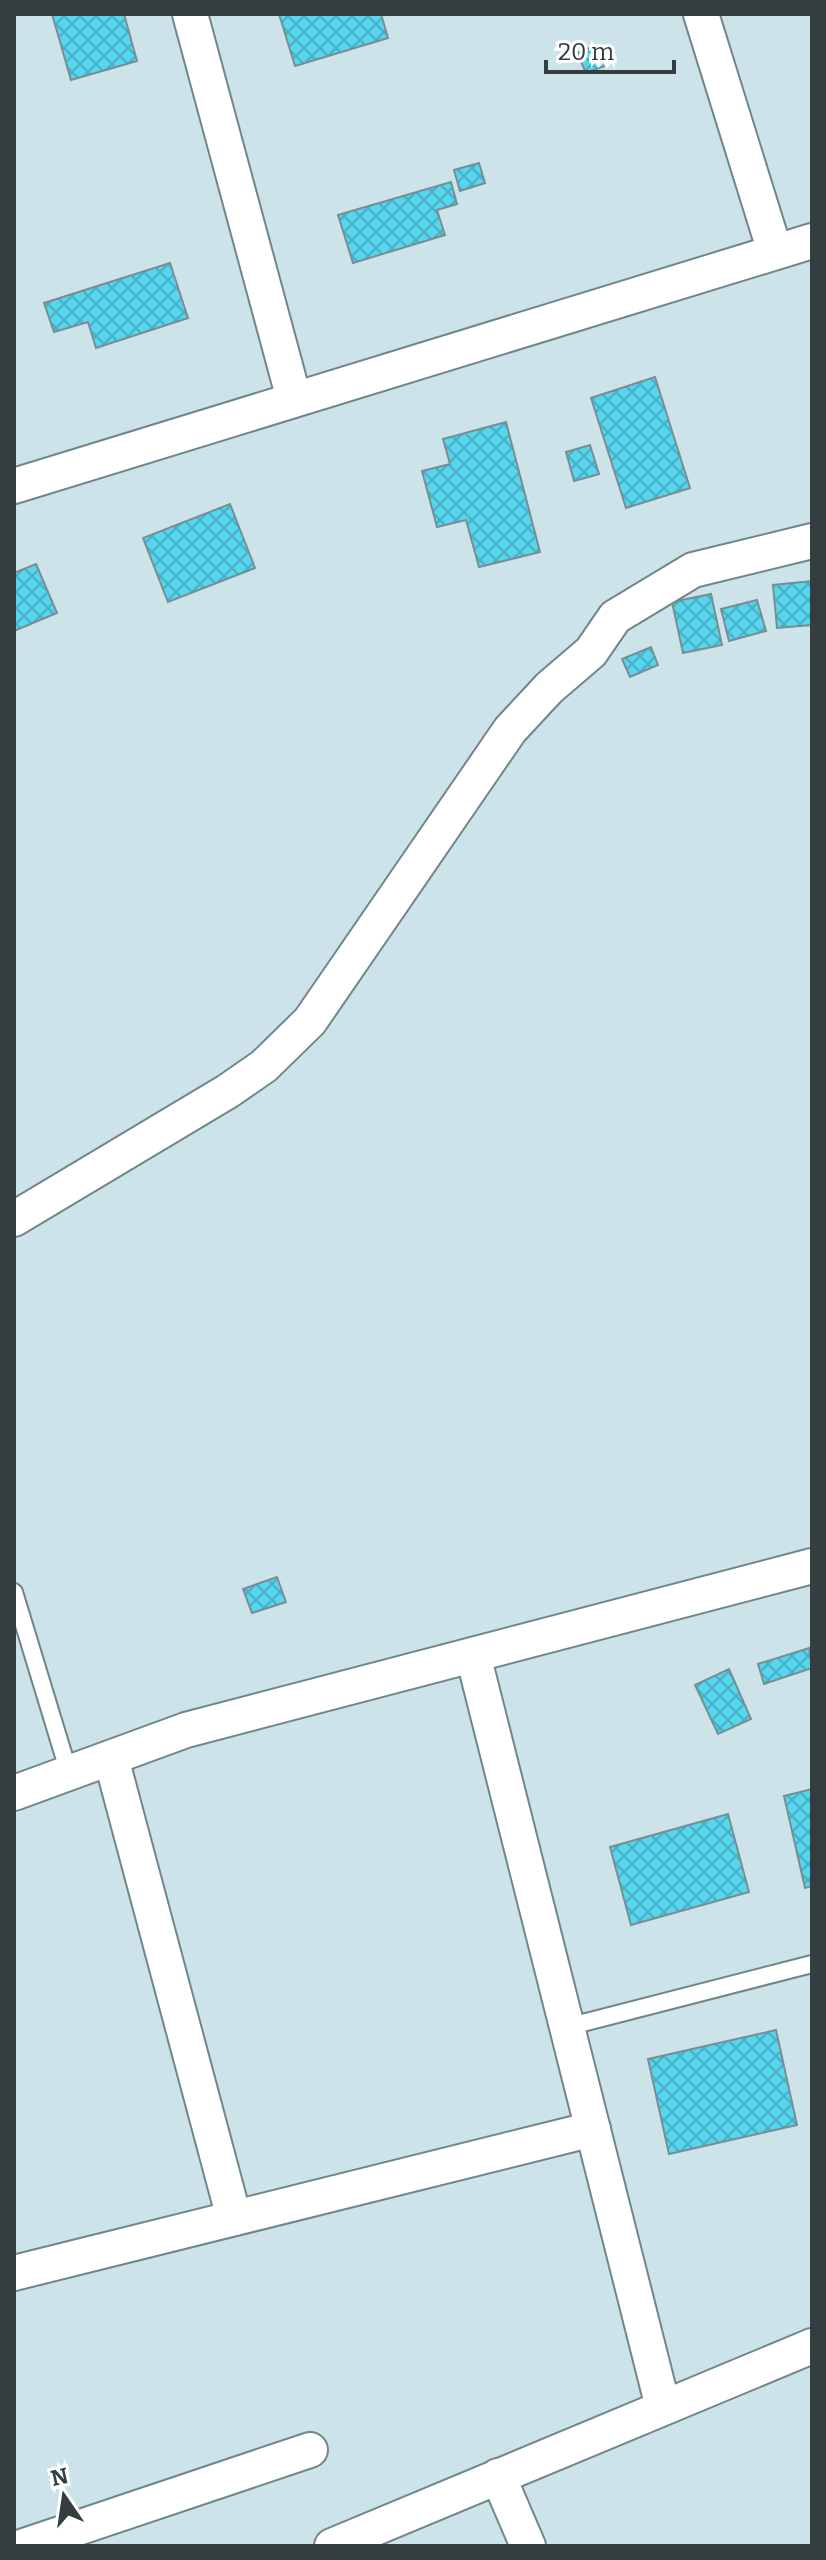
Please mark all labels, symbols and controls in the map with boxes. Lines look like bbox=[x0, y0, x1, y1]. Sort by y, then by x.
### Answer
scale bar bbox=[546, 24, 674, 74]
text: 20 m bbox=[558, 38, 614, 66]
north arrow bbox=[24, 2456, 104, 2536]
text: N bbox=[48, 2462, 71, 2492]

